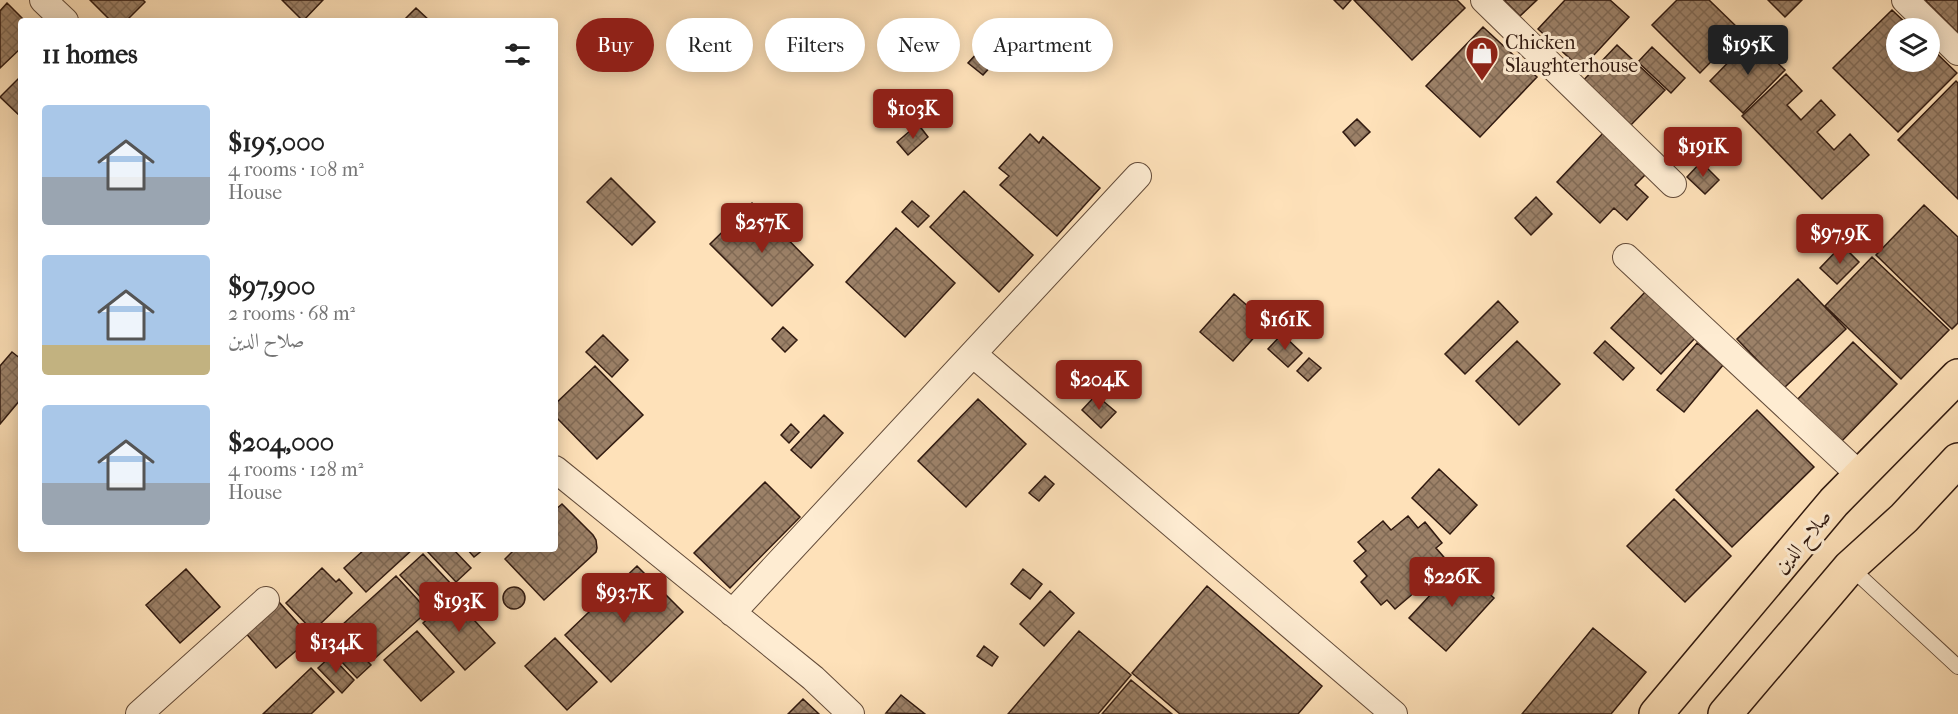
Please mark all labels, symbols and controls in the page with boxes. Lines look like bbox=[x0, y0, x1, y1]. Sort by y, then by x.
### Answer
chip: Buy bbox=[576, 18, 654, 72]
chip: Rent bbox=[666, 18, 753, 72]
chip: Filters bbox=[765, 18, 865, 72]
chip: New bbox=[877, 18, 960, 72]
chip: Apartment bbox=[972, 18, 1113, 72]
map controls bbox=[1886, 18, 1940, 72]
button: layers bbox=[1886, 18, 1940, 72]
pin: $195K bbox=[1706, 25, 1790, 76]
place label: Chicken Slaughterhouse bbox=[1505, 31, 1638, 77]
text: $195K bbox=[1722, 33, 1774, 56]
shop icon: Chicken Slaughterhouse bbox=[1464, 35, 1500, 82]
icon: filters bbox=[501, 38, 534, 71]
text: 11 homes bbox=[42, 39, 138, 70]
pin: $103K bbox=[871, 89, 955, 140]
text: $103K bbox=[887, 97, 939, 120]
text: $195,000 bbox=[228, 127, 325, 158]
pin: $191K bbox=[1661, 127, 1745, 178]
icon: home bbox=[90, 129, 162, 201]
text: $191K bbox=[1678, 135, 1728, 158]
text: 4 rooms · 108 m² bbox=[228, 158, 364, 181]
text: House bbox=[228, 181, 282, 204]
pin: $257K bbox=[720, 203, 804, 254]
text: $257K bbox=[735, 211, 789, 234]
pin: $97.9K bbox=[1791, 214, 1889, 265]
text: $97.9K bbox=[1810, 222, 1870, 245]
text: $97,900 bbox=[228, 271, 315, 302]
icon: home bbox=[90, 279, 162, 351]
pin: $161K bbox=[1243, 300, 1327, 351]
text: 2 rooms · 68 m² bbox=[228, 302, 355, 325]
text: $161K bbox=[1260, 308, 1310, 331]
text: صلاح الدين bbox=[228, 329, 304, 352]
pin: $204K bbox=[1057, 360, 1141, 411]
text: $204K bbox=[1070, 368, 1128, 391]
text: $204,000 bbox=[228, 427, 334, 458]
icon: home bbox=[90, 429, 162, 501]
text: 4 rooms · 128 m² bbox=[228, 458, 363, 481]
text: House bbox=[228, 481, 282, 504]
street label: صلاح الدين bbox=[1769, 505, 1840, 582]
pin: $226K bbox=[1410, 557, 1494, 608]
text: $226K bbox=[1424, 565, 1480, 588]
pin: $93.7K bbox=[575, 573, 673, 624]
text: $93.7K bbox=[596, 581, 652, 604]
pin: $193K bbox=[417, 582, 501, 633]
text: $193K bbox=[433, 590, 485, 613]
pin: $134K bbox=[294, 623, 378, 674]
text: $134K bbox=[310, 631, 362, 654]

